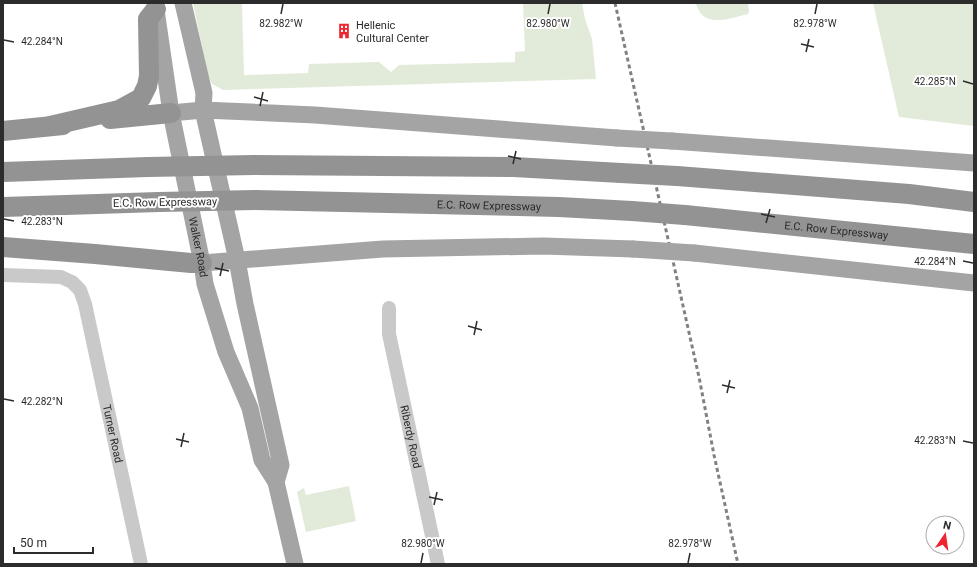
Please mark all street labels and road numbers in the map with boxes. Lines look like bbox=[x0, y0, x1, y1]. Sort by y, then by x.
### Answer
street label: E.C. Row Expressway bbox=[113, 195, 218, 210]
street label: E.C. Row Expressway bbox=[437, 198, 542, 214]
street label: Walker Road bbox=[186, 216, 210, 278]
street label: E.C. Row Expressway bbox=[784, 219, 889, 242]
street label: Turner Road bbox=[100, 403, 125, 464]
street label: Riberdy Road bbox=[397, 404, 423, 470]

